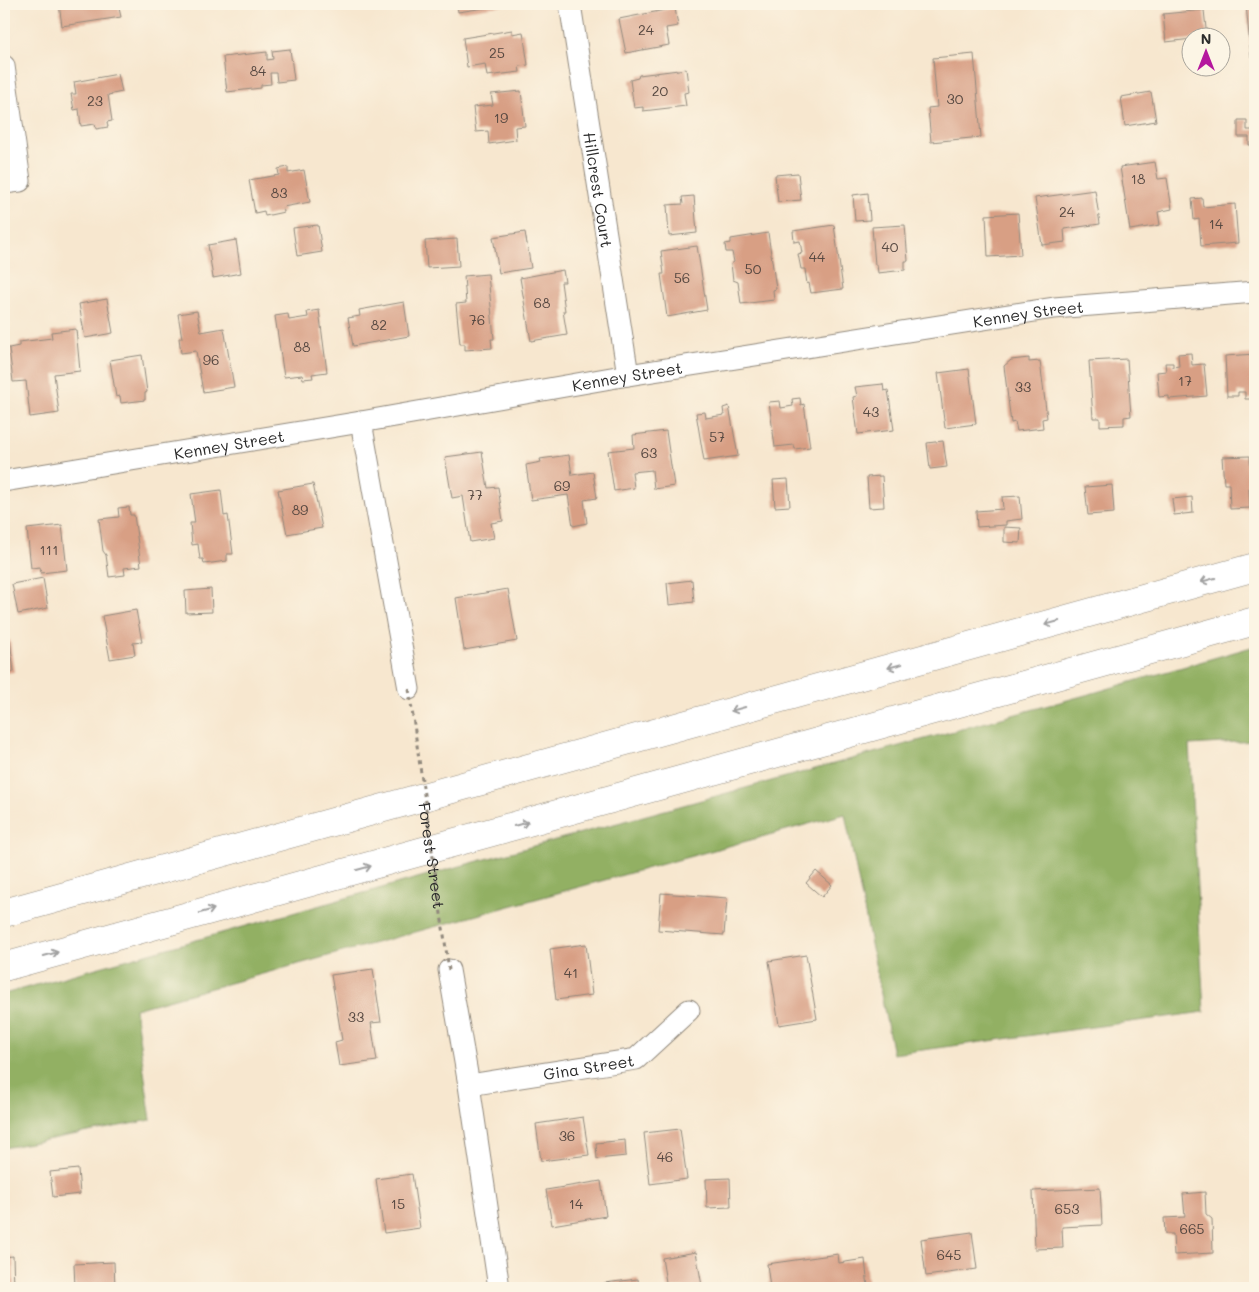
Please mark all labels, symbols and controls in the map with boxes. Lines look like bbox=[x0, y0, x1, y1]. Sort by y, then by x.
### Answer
house number: 24 bbox=[638, 20, 655, 39]
north arrow bbox=[1182, 28, 1232, 78]
text: N bbox=[1201, 29, 1211, 48]
house number: 25 bbox=[489, 43, 505, 62]
house number: 84 bbox=[250, 61, 267, 80]
house number: 20 bbox=[652, 81, 669, 100]
house number: 30 bbox=[947, 89, 964, 108]
house number: 23 bbox=[87, 91, 103, 110]
house number: 19 bbox=[494, 108, 508, 127]
street label: Hillcrest Court bbox=[580, 131, 618, 249]
house number: 18 bbox=[1131, 169, 1145, 188]
house number: 83 bbox=[271, 183, 287, 202]
house number: 24 bbox=[1059, 202, 1076, 221]
house number: 14 bbox=[1209, 214, 1224, 233]
house number: 40 bbox=[882, 237, 899, 256]
house number: 44 bbox=[809, 247, 826, 266]
house number: 50 bbox=[745, 259, 762, 278]
house number: 56 bbox=[674, 268, 690, 287]
house number: 68 bbox=[534, 293, 550, 312]
street label: Kenney Street bbox=[971, 295, 1084, 331]
house number: 76 bbox=[469, 310, 485, 329]
house number: 82 bbox=[371, 315, 387, 334]
house number: 88 bbox=[294, 337, 310, 356]
house number: 96 bbox=[203, 350, 219, 369]
street label: Kenney Street bbox=[570, 356, 684, 395]
house number: 17 bbox=[1178, 371, 1192, 390]
house number: 33 bbox=[1015, 377, 1031, 396]
house number: 43 bbox=[863, 402, 879, 421]
street label: Kenney Street bbox=[172, 424, 286, 463]
house number: 57 bbox=[709, 427, 725, 446]
house number: 63 bbox=[641, 443, 657, 462]
house number: 69 bbox=[554, 476, 570, 495]
house number: 77 bbox=[467, 485, 483, 504]
house number: 89 bbox=[292, 500, 308, 519]
house number: 111 bbox=[40, 540, 58, 559]
one-way arrow bbox=[1201, 575, 1217, 585]
one-way arrow bbox=[1044, 619, 1060, 628]
one-way arrow bbox=[887, 662, 903, 671]
one-way arrow bbox=[731, 705, 747, 715]
street label: Forest Street bbox=[415, 801, 451, 910]
one-way arrow bbox=[512, 819, 528, 829]
one-way arrow bbox=[356, 862, 372, 872]
one-way arrow bbox=[199, 906, 215, 915]
one-way arrow bbox=[42, 949, 58, 959]
house number: 41 bbox=[564, 963, 578, 982]
house number: 33 bbox=[348, 1007, 364, 1026]
street label: Gina Street bbox=[542, 1049, 635, 1084]
house number: 36 bbox=[559, 1126, 575, 1145]
house number: 46 bbox=[657, 1147, 673, 1166]
house number: 15 bbox=[391, 1194, 405, 1213]
house number: 14 bbox=[569, 1194, 584, 1213]
house number: 653 bbox=[1055, 1199, 1079, 1218]
house number: 665 bbox=[1179, 1219, 1205, 1238]
house number: 645 bbox=[937, 1245, 961, 1264]

